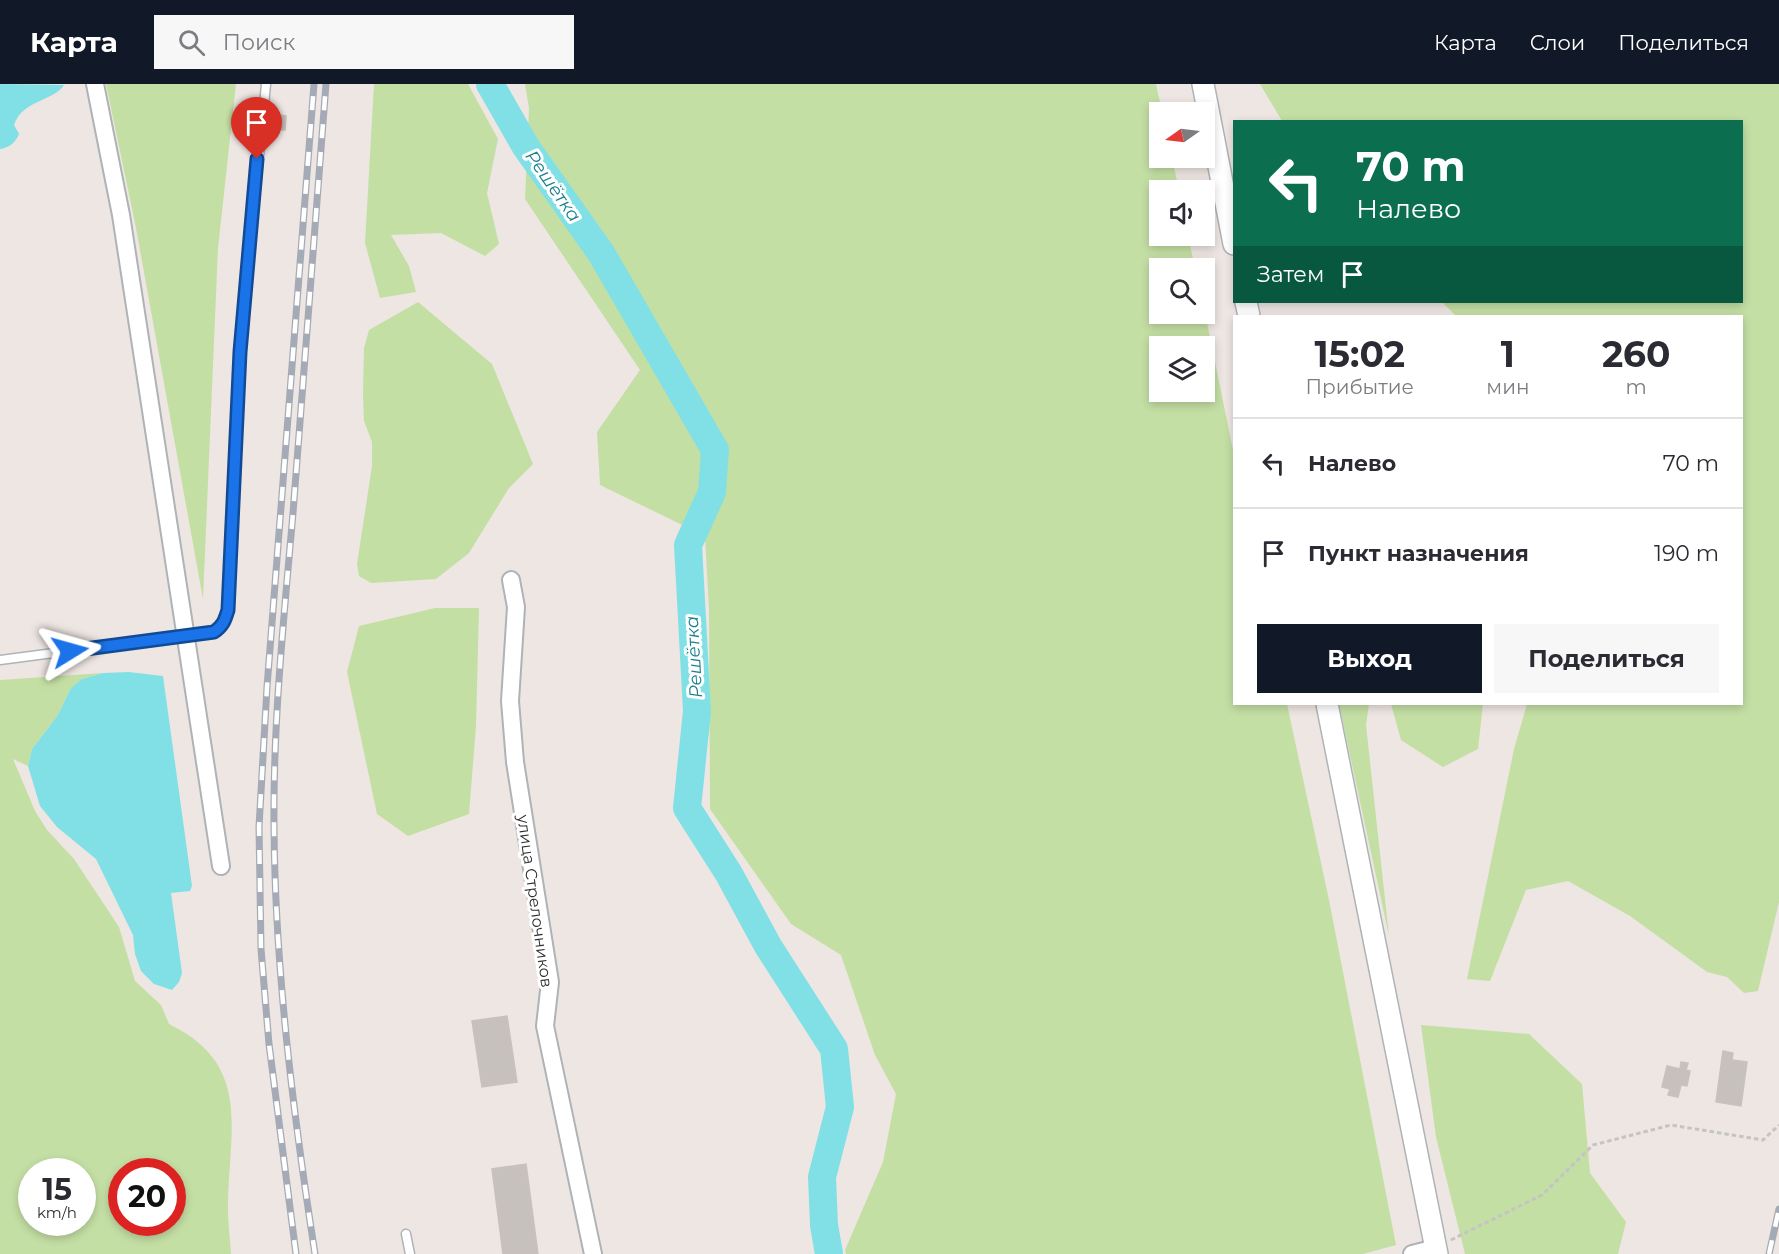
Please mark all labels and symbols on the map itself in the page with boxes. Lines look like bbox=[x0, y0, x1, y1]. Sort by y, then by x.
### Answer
pin bbox=[231, 97, 282, 159]
north arrow bbox=[1149, 102, 1215, 168]
water label: Решётка bbox=[520, 146, 586, 226]
water label: Решётка bbox=[681, 615, 707, 699]
position arrow bbox=[38, 619, 102, 683]
street label: улица Стрелочников bbox=[513, 812, 557, 989]
speed limit sign: 20 bbox=[108, 1158, 186, 1236]

